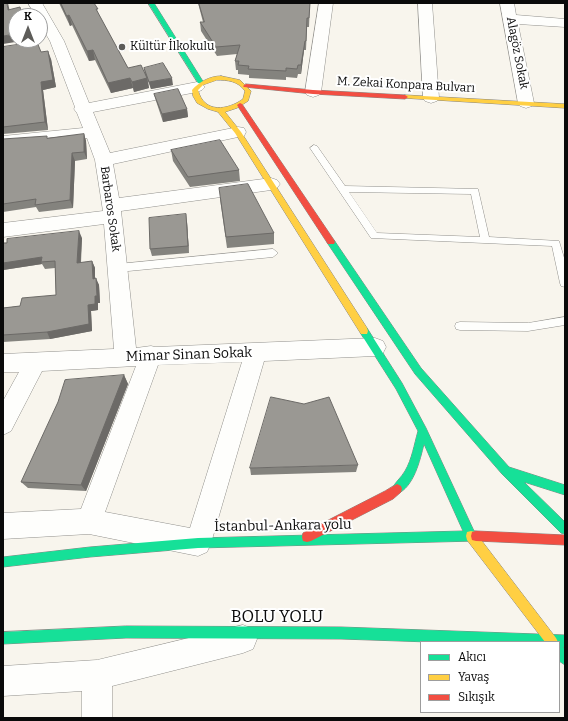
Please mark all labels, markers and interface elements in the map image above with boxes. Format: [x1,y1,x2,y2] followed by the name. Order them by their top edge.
[8,8,48,48] north arrow
[24,10,32,23] text: K
[503,16,531,90] street label: Alagöz Sokak
[130,40,214,54] place label: Kültür İlkokulu
[117,42,127,52] marker: Kültür İlkokulu
[337,74,475,96] street label: M. Zekai Konpara Bulvarı
[97,165,123,253] street label: Barbaros Sokak
[126,344,252,366] street label: Mimar Sinan Sokak
[214,516,352,536] street label: İstanbul-Ankara yolu
[231,607,323,627] street label: BOLU YOLU
[420,641,560,713] legend
[458,650,486,664] text: Akıcı
[458,670,489,684] text: Yavaş
[458,690,495,704] text: Sıkışık

